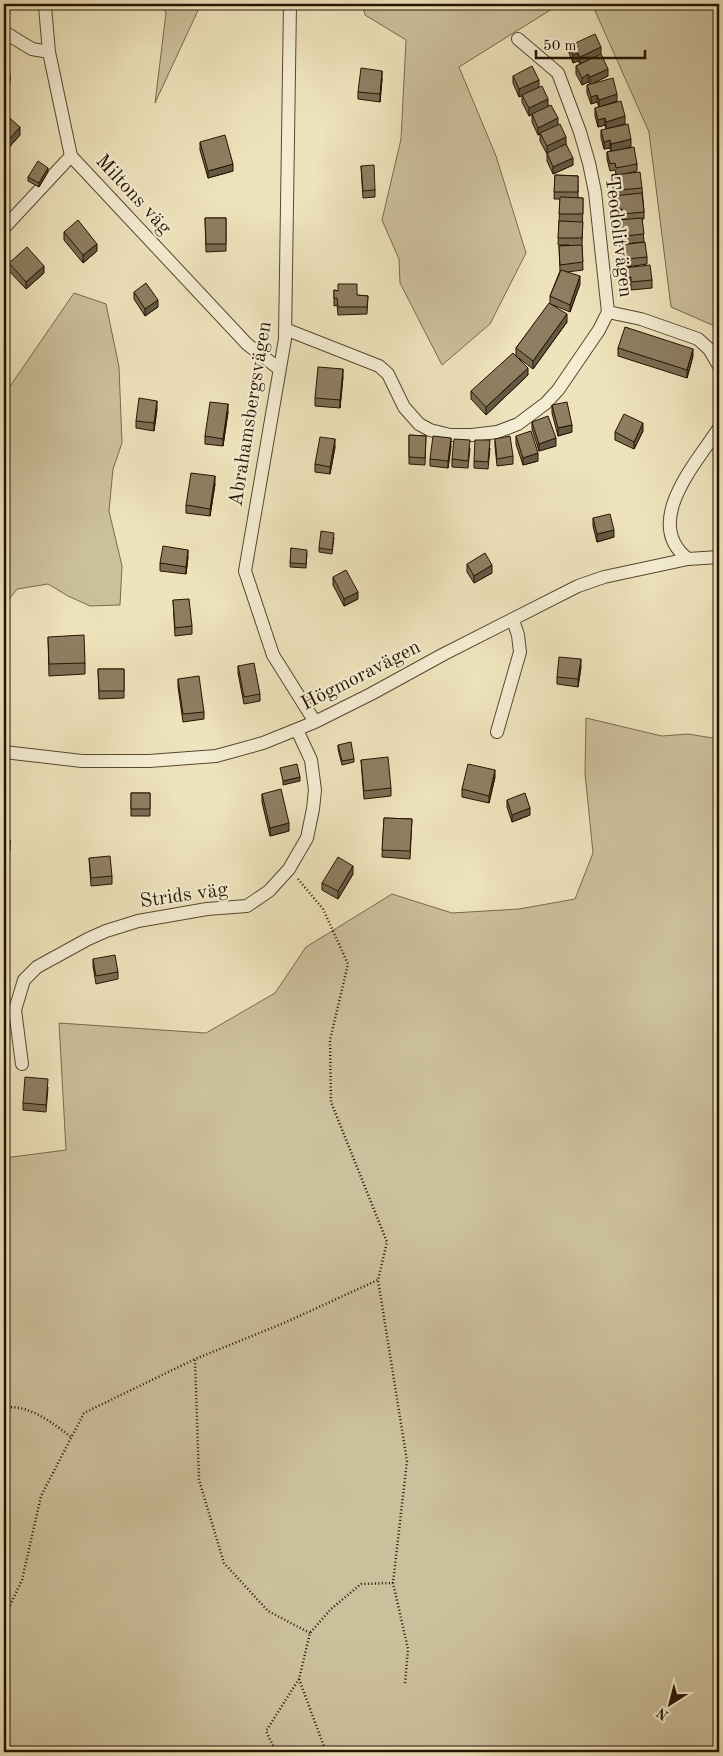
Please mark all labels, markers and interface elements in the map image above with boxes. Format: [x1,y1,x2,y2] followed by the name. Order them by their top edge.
[536,28,644,60] scale bar
[543,39,577,54] text: 50 m
[91,151,175,239] street label: Miltons väg
[601,175,635,299] street label: Teodolitvägen
[226,320,276,508] street label: Abrahamsbergsvägen
[298,637,424,715] street label: Högmoravägen
[139,880,230,912] street label: Strids väg
[646,1678,696,1728] north arrow
[654,1705,671,1723] text: N

